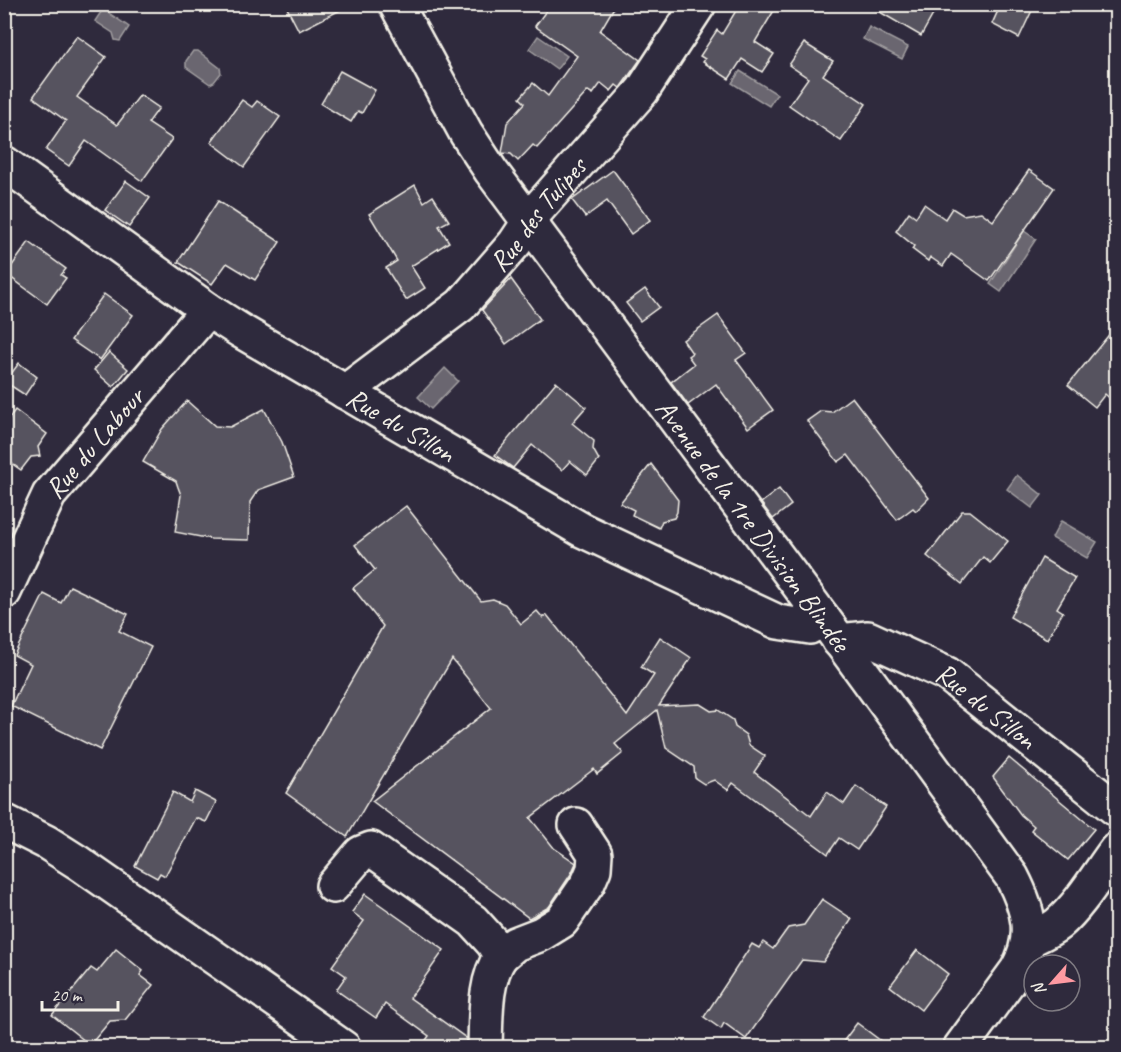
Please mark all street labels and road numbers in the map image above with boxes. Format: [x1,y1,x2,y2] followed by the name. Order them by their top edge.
[481,147,595,278] street label: Rue des Tulipes
[37,378,153,505] street label: Rue du Labour
[341,379,463,471] street label: Rue du Sillon
[649,392,860,660] street label: Avenue de la 1re Division Blindée
[931,654,1045,757] street label: Rue du Sillon

